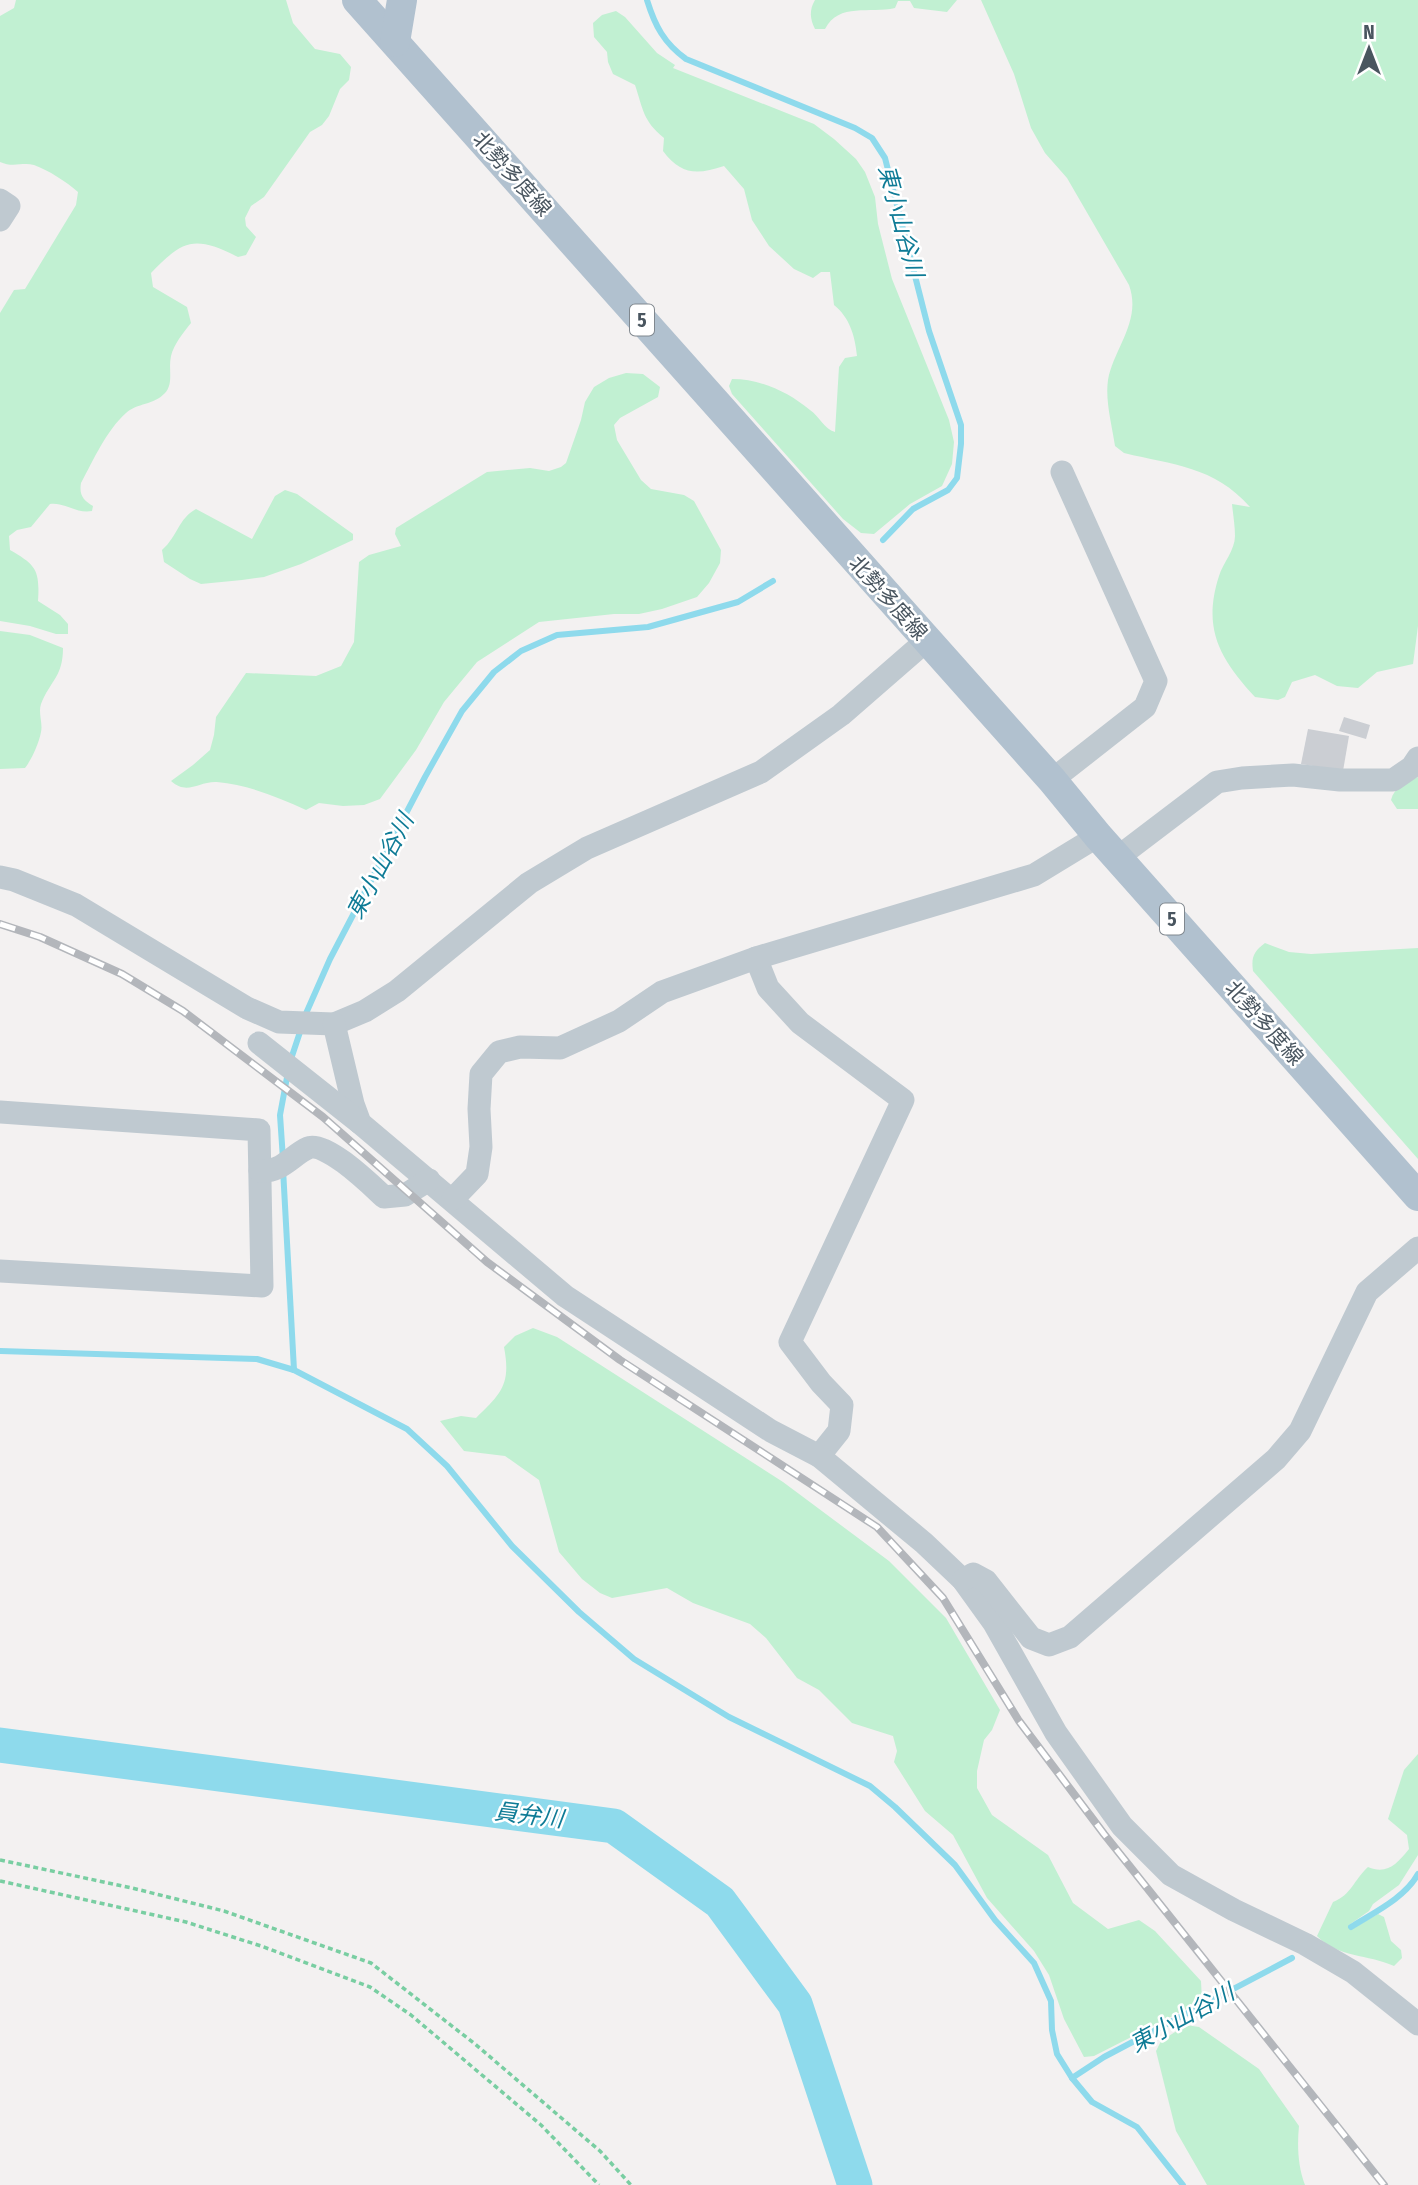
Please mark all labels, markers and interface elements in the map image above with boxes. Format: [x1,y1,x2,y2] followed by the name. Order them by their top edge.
[1334,14,1404,84] north arrow
[1363,21,1375,44] text: N
[467,126,557,222] street label: 北勢多度線
[873,162,930,283] water label: 東小山谷川
[630,304,654,336] road number: 5
[843,550,933,646] street label: 北勢多度線
[341,806,421,923] water label: 東小山谷川
[1160,903,1184,934] road number: 5
[1219,975,1309,1071] street label: 北勢多度線
[493,1797,568,1833] water label: 員弁川
[1125,1976,1242,2058] water label: 東小山谷川

